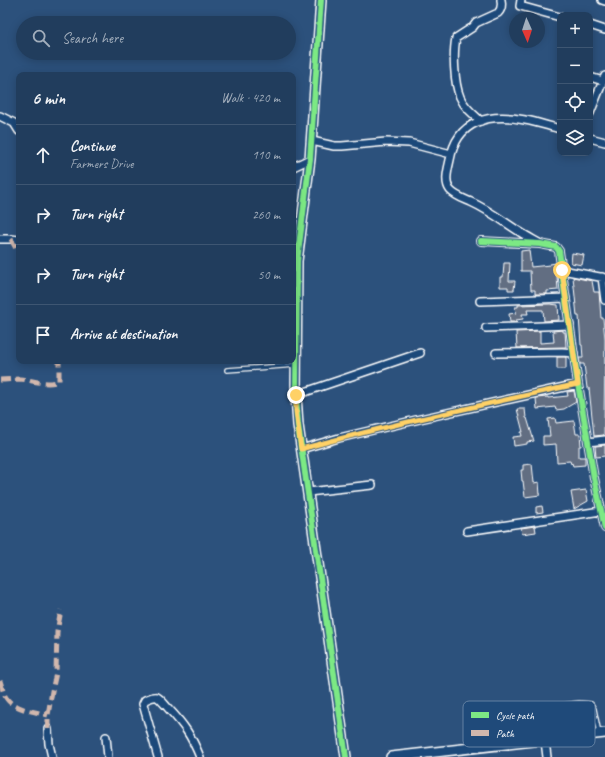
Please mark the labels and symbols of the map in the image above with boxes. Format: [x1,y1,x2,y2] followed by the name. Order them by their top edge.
[509,12,545,48] north arrow
[553,261,571,279] route start
[287,386,305,404] route end
[463,701,595,747] legend
[496,708,535,722] text: Cycle path
[496,726,515,740] text: Path

